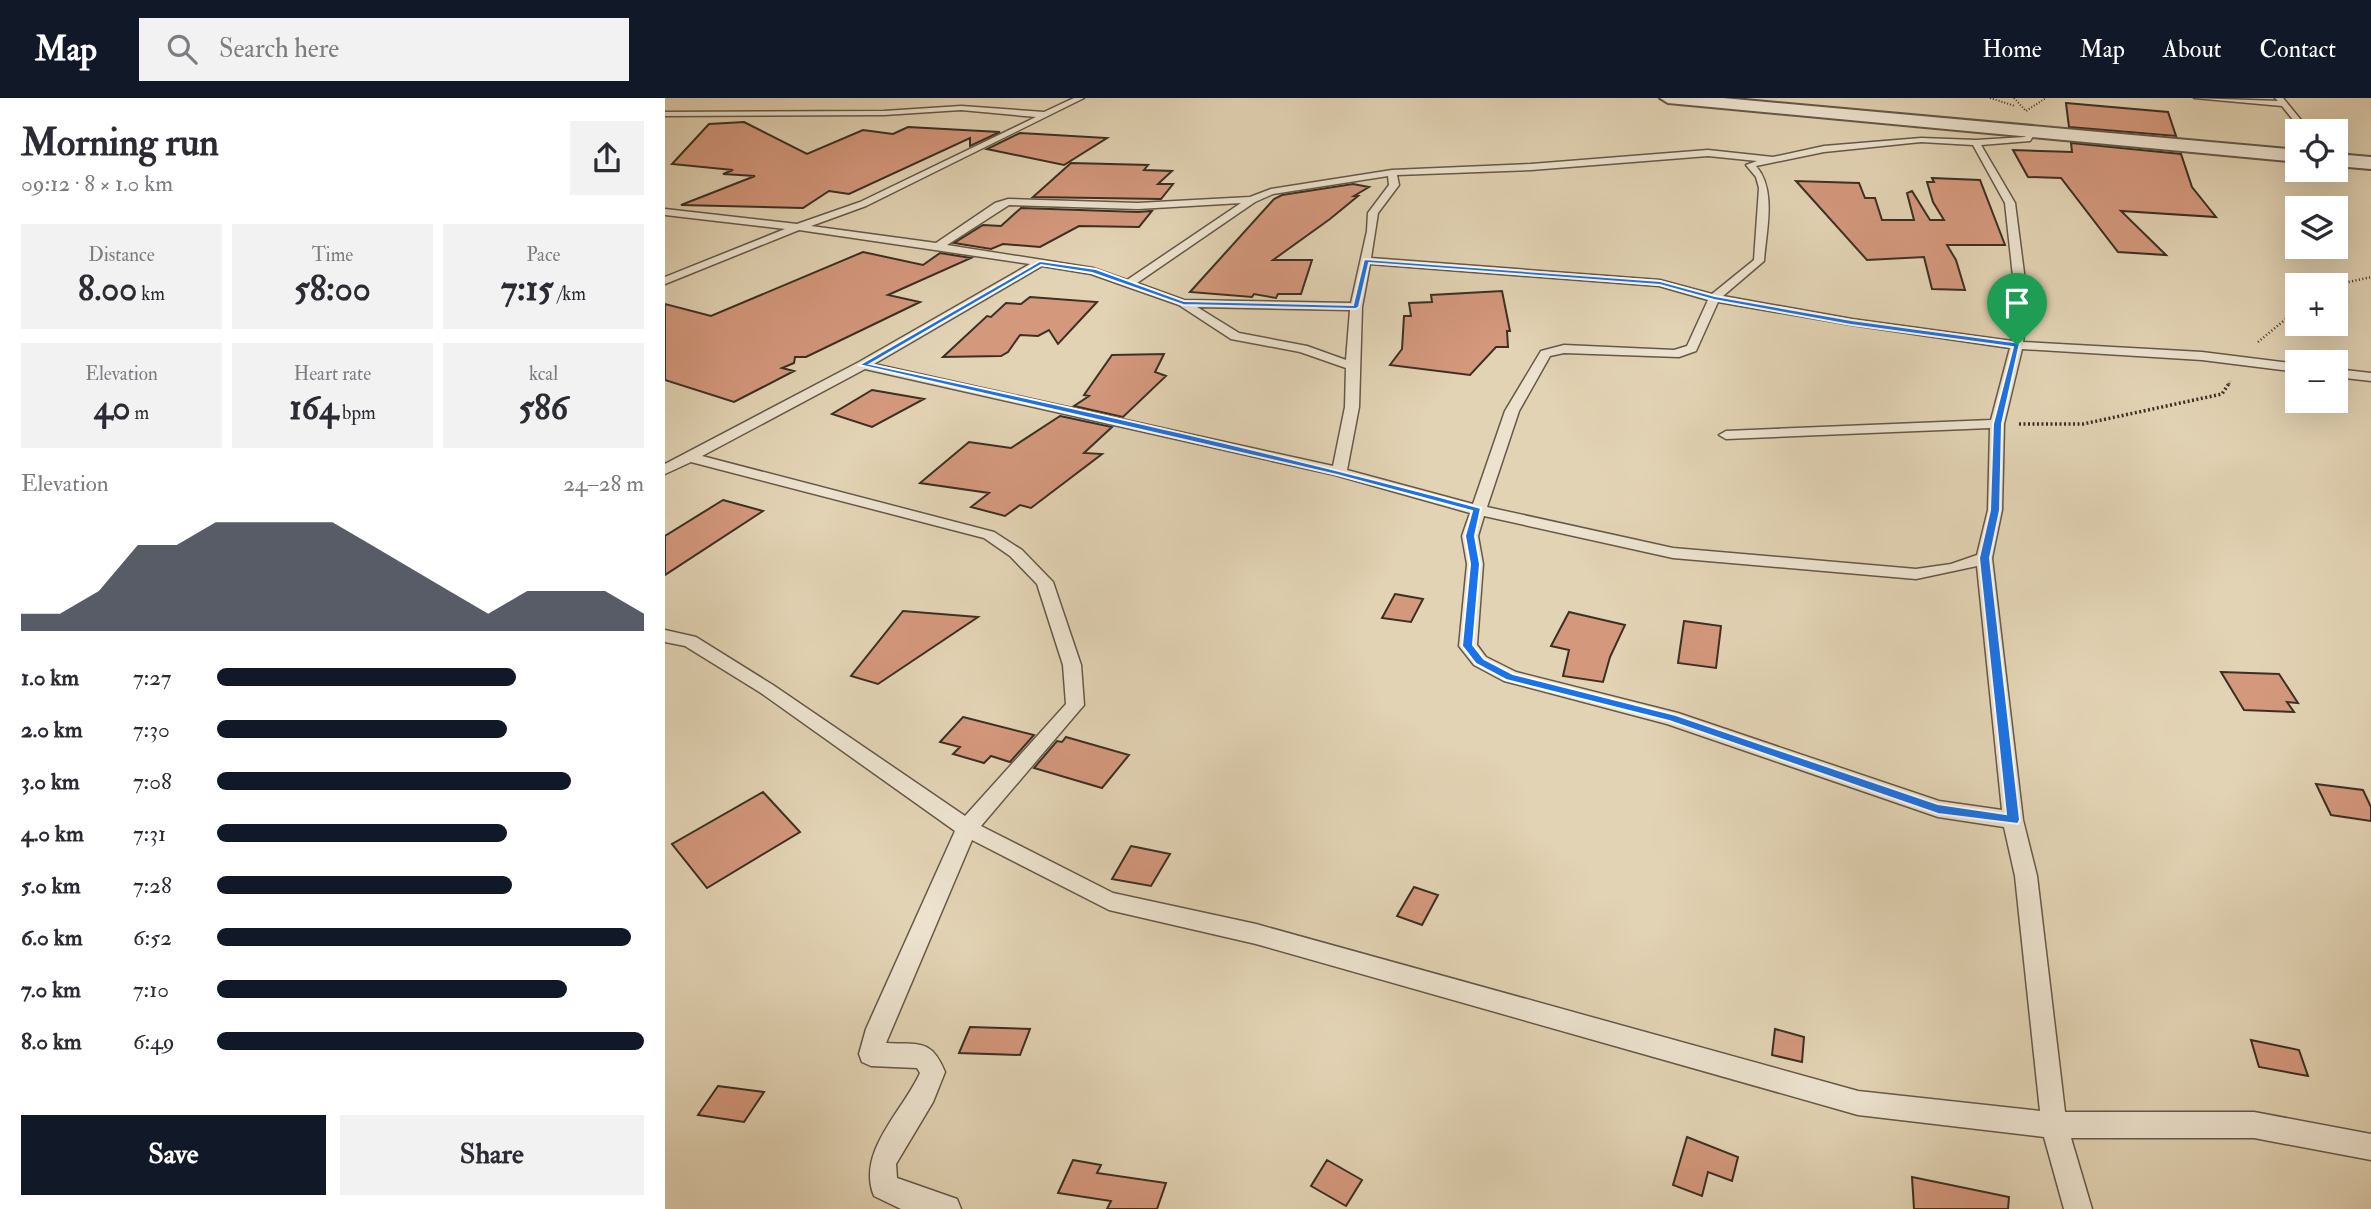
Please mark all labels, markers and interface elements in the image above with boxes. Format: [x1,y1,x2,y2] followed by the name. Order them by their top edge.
[139,18,629,81] search box
[35,29,97,70] text: Map
[163,30,201,68] icon: search
[219,33,339,65] text: Search here
[1982,34,2042,65] text: Home
[2080,34,2125,65] text: Map
[2163,34,2222,65] text: About
[2260,34,2336,65] text: Contact
[21,119,219,167] text: Morning run
[2285,119,2348,413] map controls
[2285,119,2348,182] button: locate
[570,121,644,195] button: share
[21,169,173,198] text: 09:12 · 8 × 1.0 km
[2285,196,2348,259] button: layers
[88,243,155,267] text: Distance
[312,243,353,267] text: Time
[526,243,561,267] text: Pace
[78,267,137,311] text: 8.00
[294,267,371,311] text: 58:00
[501,267,553,311] text: 7:15
[1987,273,2047,345] pin
[2285,273,2348,336] button: +
[137,282,165,306] text: km
[553,282,586,306] text: /km
[1998,284,2036,322] icon: arrive
[2285,350,2348,413] button: −
[85,362,158,386] text: Elevation
[294,362,371,386] text: Heart rate
[529,362,558,386] text: kcal
[94,386,131,430] text: 40
[289,386,338,430] text: 164
[519,386,568,430] text: 586
[131,401,149,425] text: m
[338,401,376,425] text: bpm
[21,469,109,498] text: Elevation
[563,469,644,498] text: 24–28 m
[21,663,79,692] text: 1.0 km
[133,663,171,692] text: 7:27
[21,715,83,744] text: 2.0 km
[133,715,170,744] text: 7:30
[21,767,80,796] text: 3.0 km
[133,767,172,796] text: 7:08
[21,819,84,848] text: 4.0 km
[133,819,166,848] text: 7:31
[21,871,81,900] text: 5.0 km
[133,871,172,900] text: 7:28
[21,923,82,952] text: 6.0 km
[133,923,172,952] text: 6:52
[21,975,81,1004] text: 7.0 km
[133,975,169,1004] text: 7:10
[21,1027,82,1056] text: 8.0 km
[133,1027,174,1056] text: 6:49
[21,1115,326,1195] button: Save
[340,1115,644,1195] button: Share

